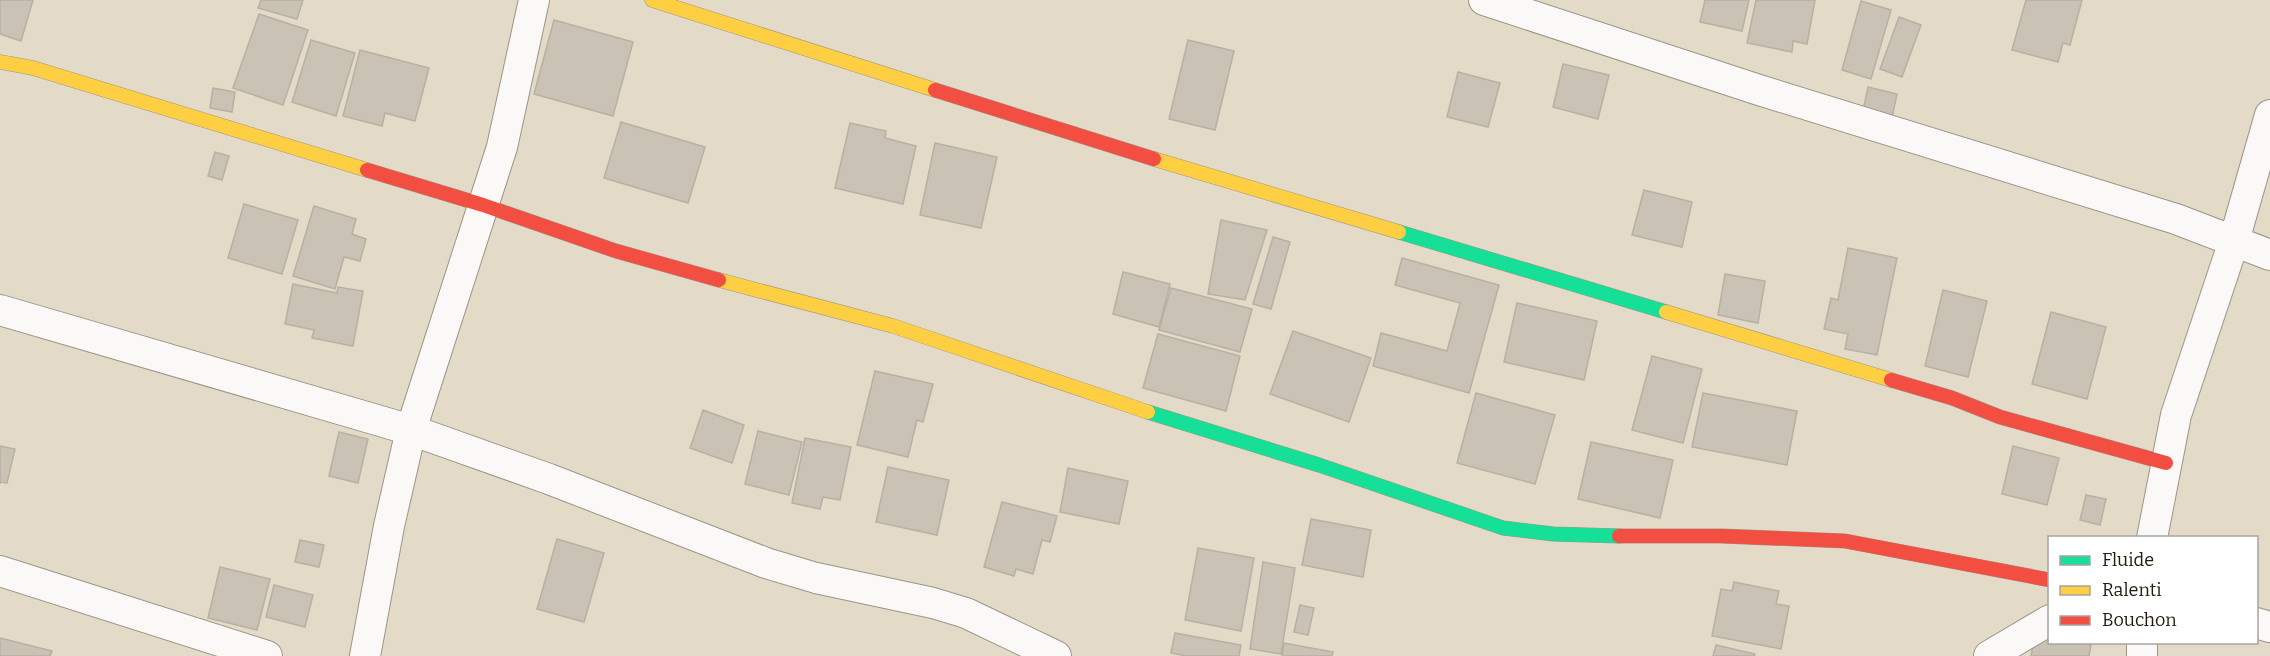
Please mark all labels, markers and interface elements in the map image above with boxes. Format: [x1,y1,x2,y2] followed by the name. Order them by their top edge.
[2048,536,2258,644] legend
[2102,549,2154,571] text: Fluide
[2102,579,2162,601] text: Ralenti
[2102,609,2177,631] text: Bouchon

